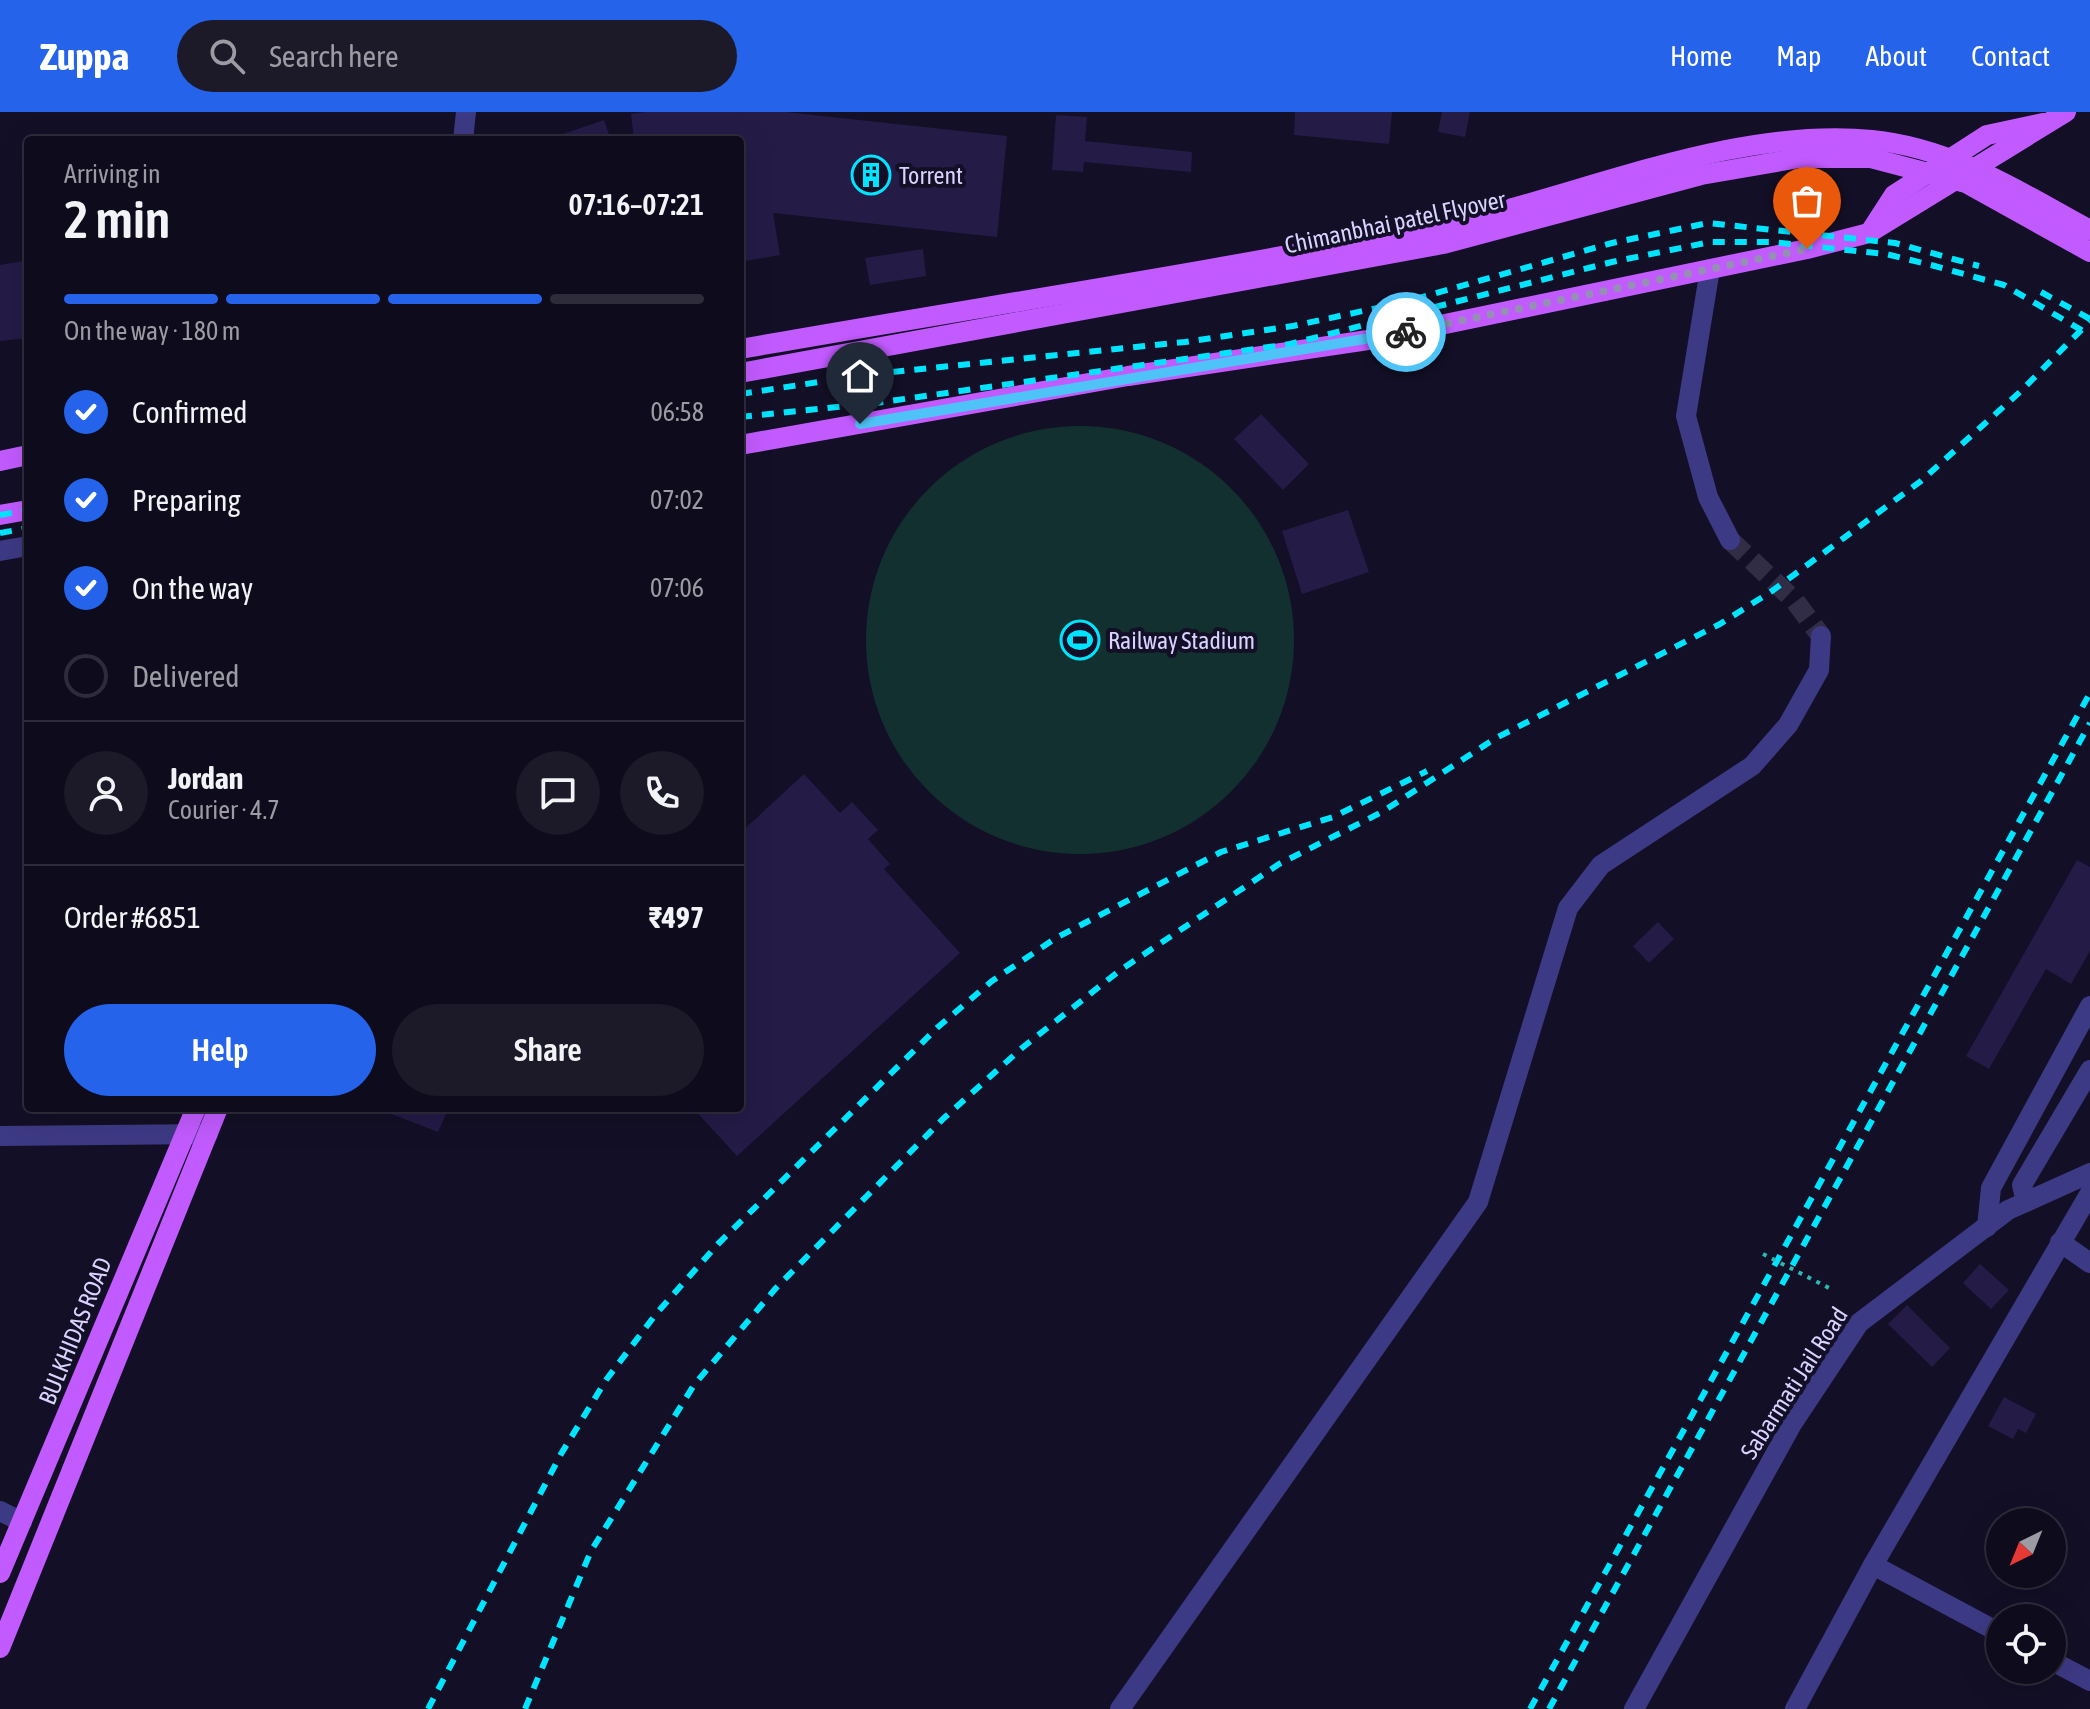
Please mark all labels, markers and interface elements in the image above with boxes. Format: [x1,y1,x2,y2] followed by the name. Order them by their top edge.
[177,20,737,92] search box
[205,34,249,78] icon: search
[40,35,129,78] text: Zuppa
[269,39,399,73] text: Search here
[1670,40,1732,72] text: Home
[1776,40,1821,72] text: Map
[1865,40,1927,72] text: About
[1971,40,2050,72] text: Contact
[850,154,892,196] building icon: Torrent
[64,159,161,189] text: Arriving in
[899,162,963,189] place label: Torrent
[1773,167,1841,249] pin
[1785,179,1829,223] icon: bag
[1282,185,1509,259] street label: Chimanbhai patel Flyover
[569,187,704,221] text: 07:16–07:21
[64,189,170,249] text: 2 min
[1366,292,1446,372] courier
[1384,310,1428,354] icon: bike
[64,316,241,346] text: On the way · 180 m
[826,342,894,424] pin
[838,354,882,398] icon: home
[64,390,108,434] icon: check
[132,395,247,429] text: Confirmed
[650,397,704,427] text: 06:58
[64,478,108,522] icon: check
[132,483,241,517] text: Preparing
[650,485,704,515] text: 07:02
[64,566,108,610] icon: check
[132,571,253,605] text: On the way
[650,573,704,603] text: 07:06
[1059,619,1101,661] sports icon: Railway Stadium
[1108,627,1255,654] place label: Railway Stadium
[132,659,240,693] text: Delivered
[64,751,148,835] button: person
[516,751,600,835] button: chat
[620,751,704,835] button: phone
[168,761,243,795] text: Jordan
[168,795,279,825] text: Courier · 4.7
[64,900,201,934] text: Order #6851
[649,900,704,934] text: ₹497
[64,1004,376,1096] button: Help
[392,1004,704,1096] button: Share
[33,1254,117,1408] street label: BULKHIDAS ROAD
[1735,1302,1853,1464] street label: Sabarmati Jail Road
[1986,1508,2066,1588] north arrow
[1986,1508,2066,1684] map controls
[1986,1604,2066,1684] button: locate

